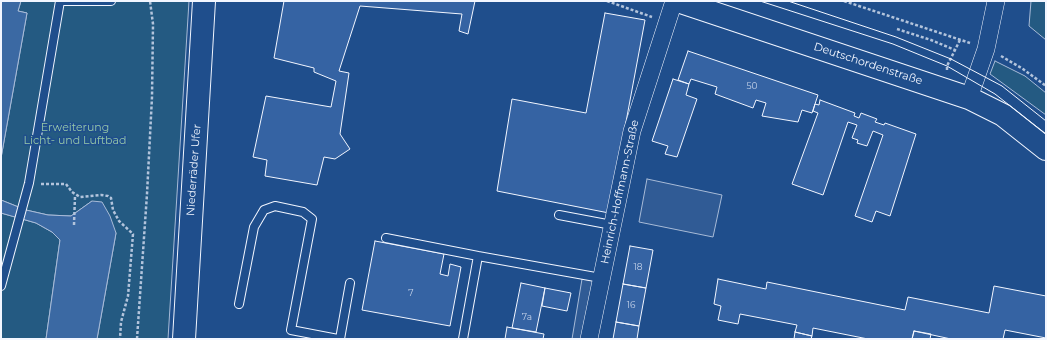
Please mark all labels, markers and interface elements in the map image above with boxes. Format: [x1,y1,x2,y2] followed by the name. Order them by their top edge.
[812,40,924,88] street label: Deutschordenstraße
[746,81,758,91] house number: 50
[598,119,642,265] street label: Heinrich-Hoffmann-Straße
[24,121,126,147] park label: Erweiterung Licht- und Luftbad
[184,124,204,216] street label: Niederräder Ufer
[634,262,642,272] house number: 18
[408,288,414,298] house number: 7
[627,300,635,310] house number: 16
[522,312,532,322] house number: 7a

